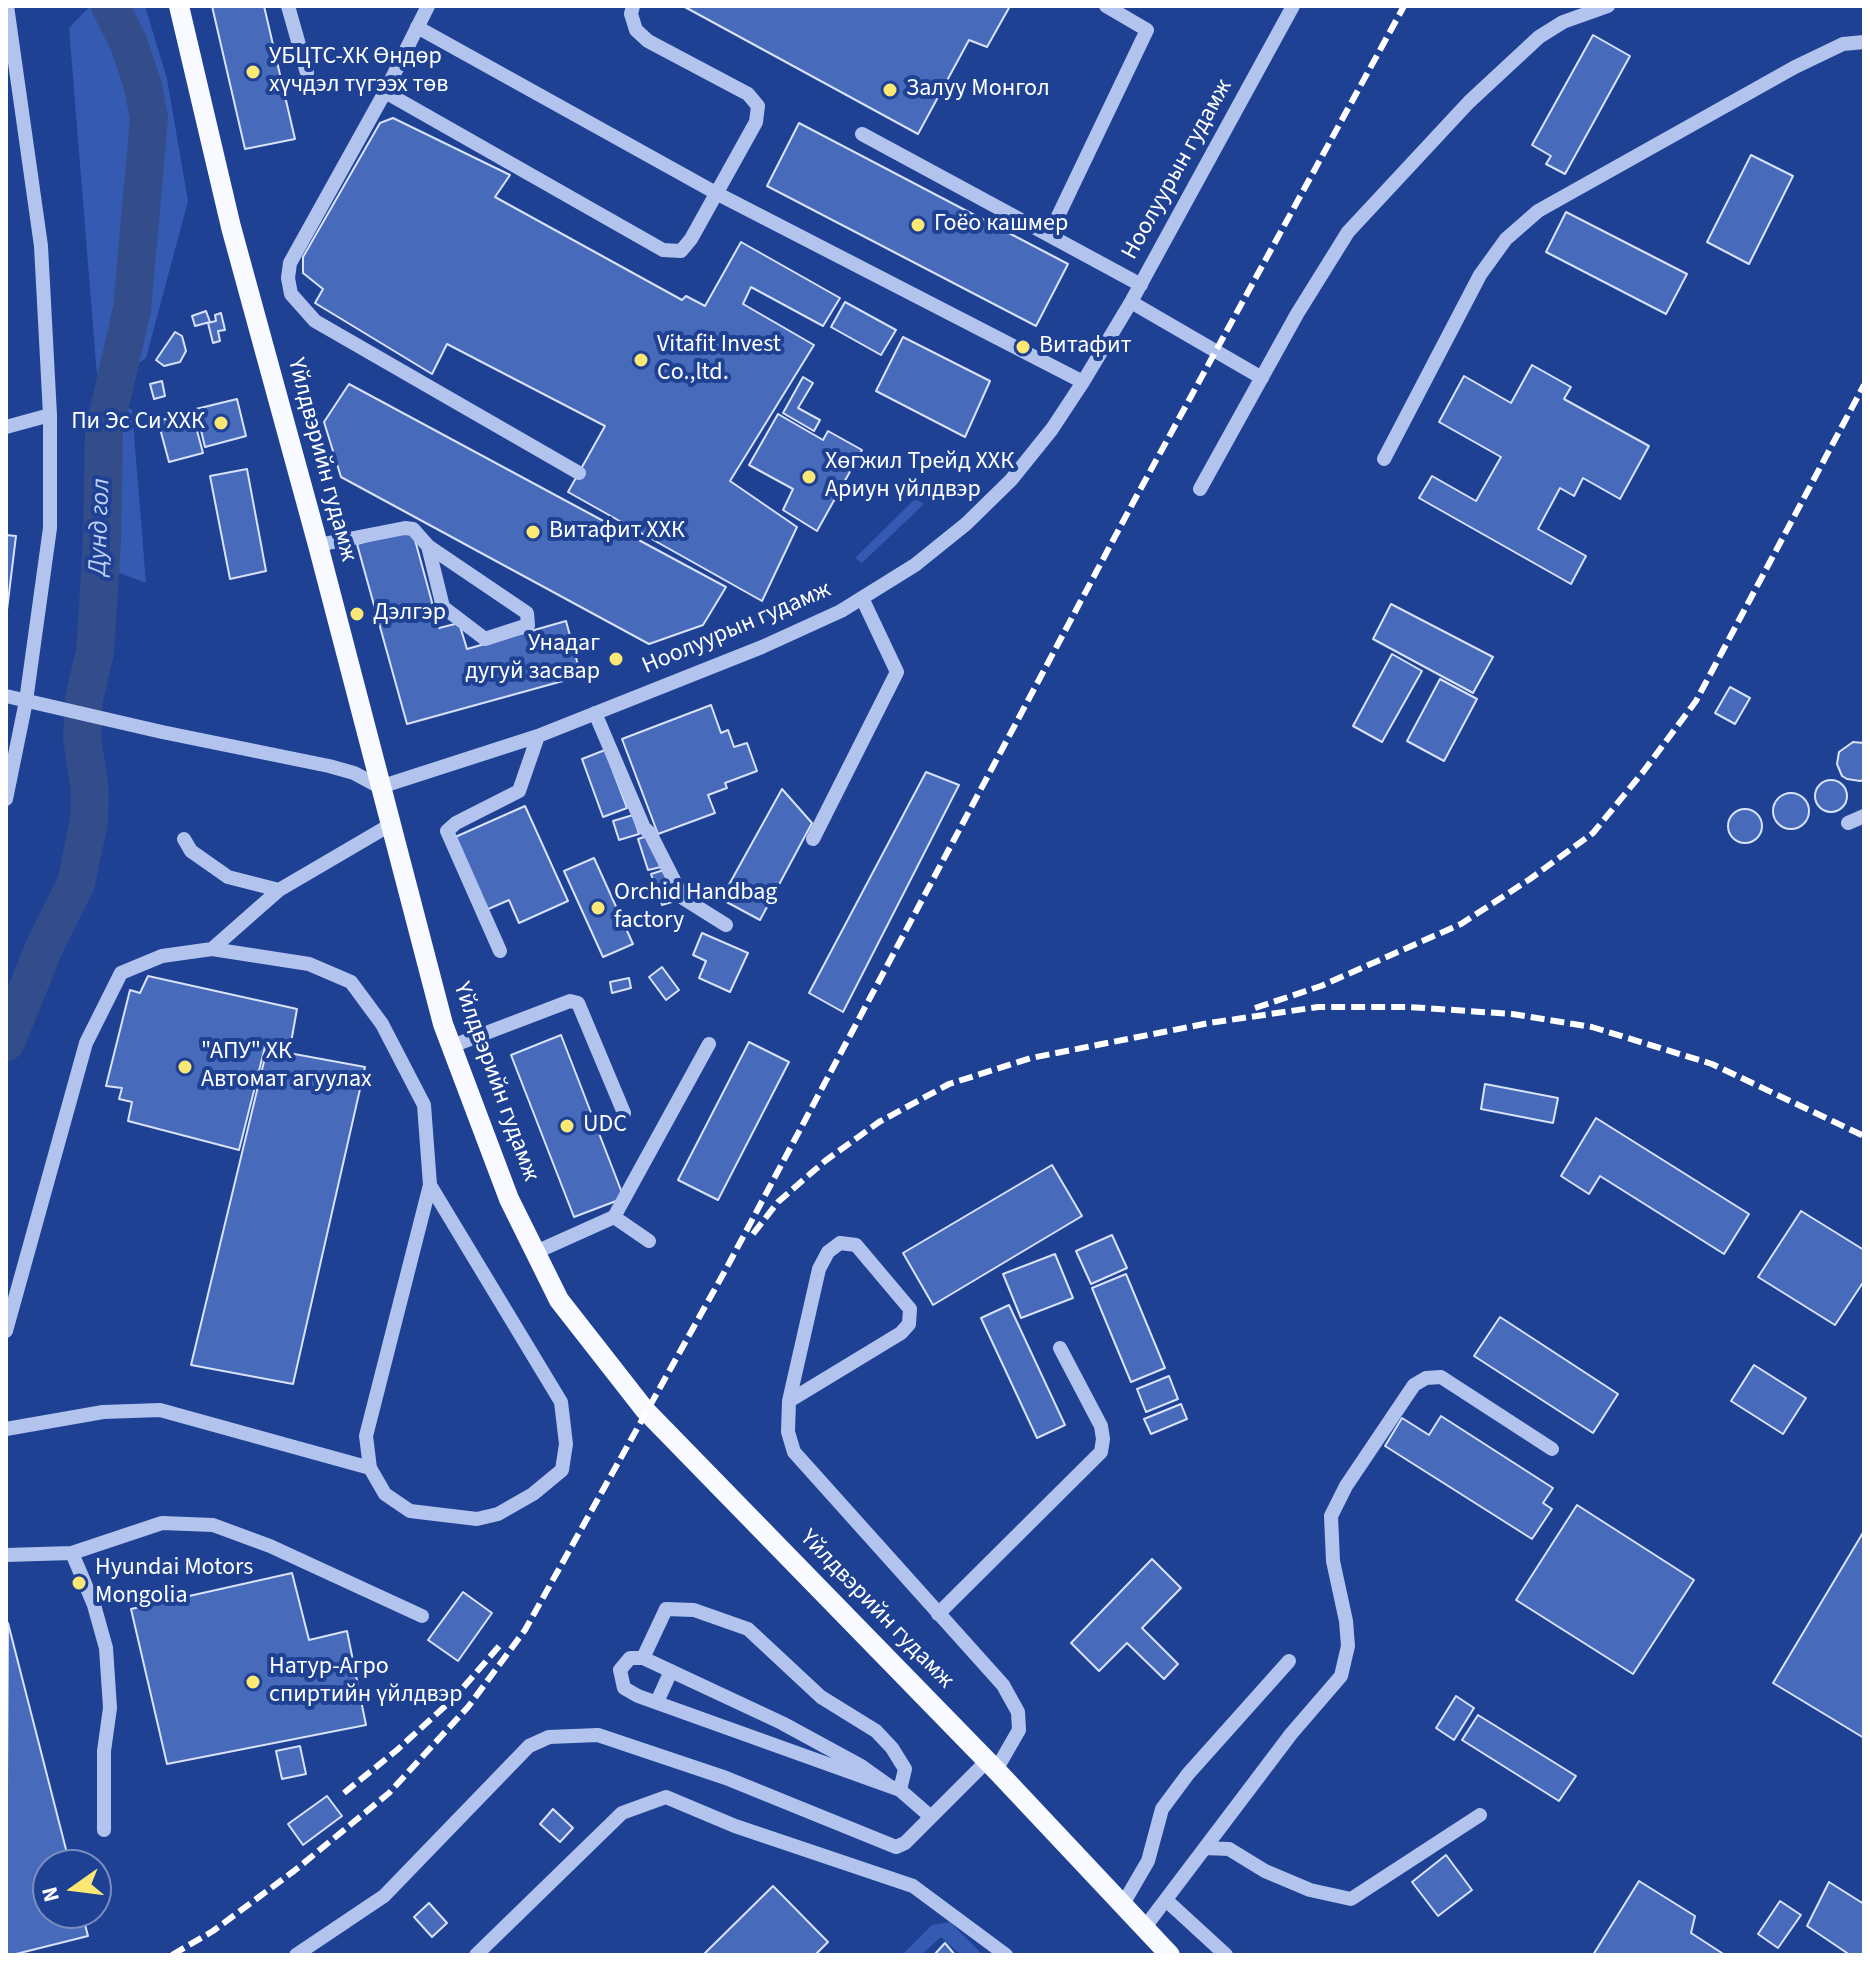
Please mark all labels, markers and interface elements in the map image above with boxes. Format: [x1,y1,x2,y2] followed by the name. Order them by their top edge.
[269,44,448,100] place label: УБЦТС-ХК Өндөр хүчдэл түгээх төв
[244,63,262,81] marker: УБЦТС-ХК Өндөр хүчдэл түгээх төв
[1116,75,1240,265] street label: Ноолуурын гудамж
[906,76,1050,104] place label: Залуу Монгол
[881,81,899,99] marker: Залуу Монгол
[934,211,1068,239] place label: Гоёо кашмер
[909,216,927,234] marker: Гоёо кашмер
[657,332,781,388] place label: Vitafit Invest Co.,ltd.
[1039,333,1132,361] place label: Витафит
[1014,338,1032,356] marker: Витафит
[632,351,650,369] marker: Vitafit Invest Co.,ltd.
[280,355,362,565] street label: Yйлдвэрийн гудамж
[71,409,205,437] place label: Пи Эс Си ХХК
[212,414,230,432] marker: Пи Эс Си ХХК
[825,449,1014,505] place label: Хөгжил Трейд ХХК Ариун үйлдвэр
[800,468,818,486] marker: Хөгжил Трейд ХХК Ариун үйлдвэр
[84,478,118,576] water label: Дунд гол
[549,518,685,546] place label: Витафит ХХК
[524,523,542,541] marker: Витафит ХХК
[638,576,836,682] street label: Ноолуурын гудамж
[373,600,446,628] place label: Дэлгэр
[348,605,366,623] marker: Дэлгэр
[465,631,600,687] place label: Унадаг дугуй засвар
[607,650,625,668] marker: Унадаг дугуй засвар
[614,880,777,936] place label: Orchid Handbag factory
[589,899,607,917] marker: Orchid Handbag factory
[446,979,544,1185] street label: Yйлдвэрийн гудамж
[201,1039,372,1095] place label: "АПУ" ХК Автомат агуулах
[176,1058,194,1076] marker: "АПУ" ХК Автомат агуулах
[583,1112,627,1140] place label: UDC
[558,1117,576,1135] marker: UDC
[793,1525,959,1695] street label: Yйлдвэрийн гудамж
[95,1555,253,1611] place label: Hyundai Motors Mongolia
[70,1574,88,1592] marker: Hyundai Motors Mongolia
[269,1654,463,1710] place label: Натур-Агро спиртийн үйлдвэр
[244,1673,262,1691] marker: Натур-Агро спиртийн үйлдвэр
[32,1849,112,1929] north arrow
[33,1883,68,1905] text: N

